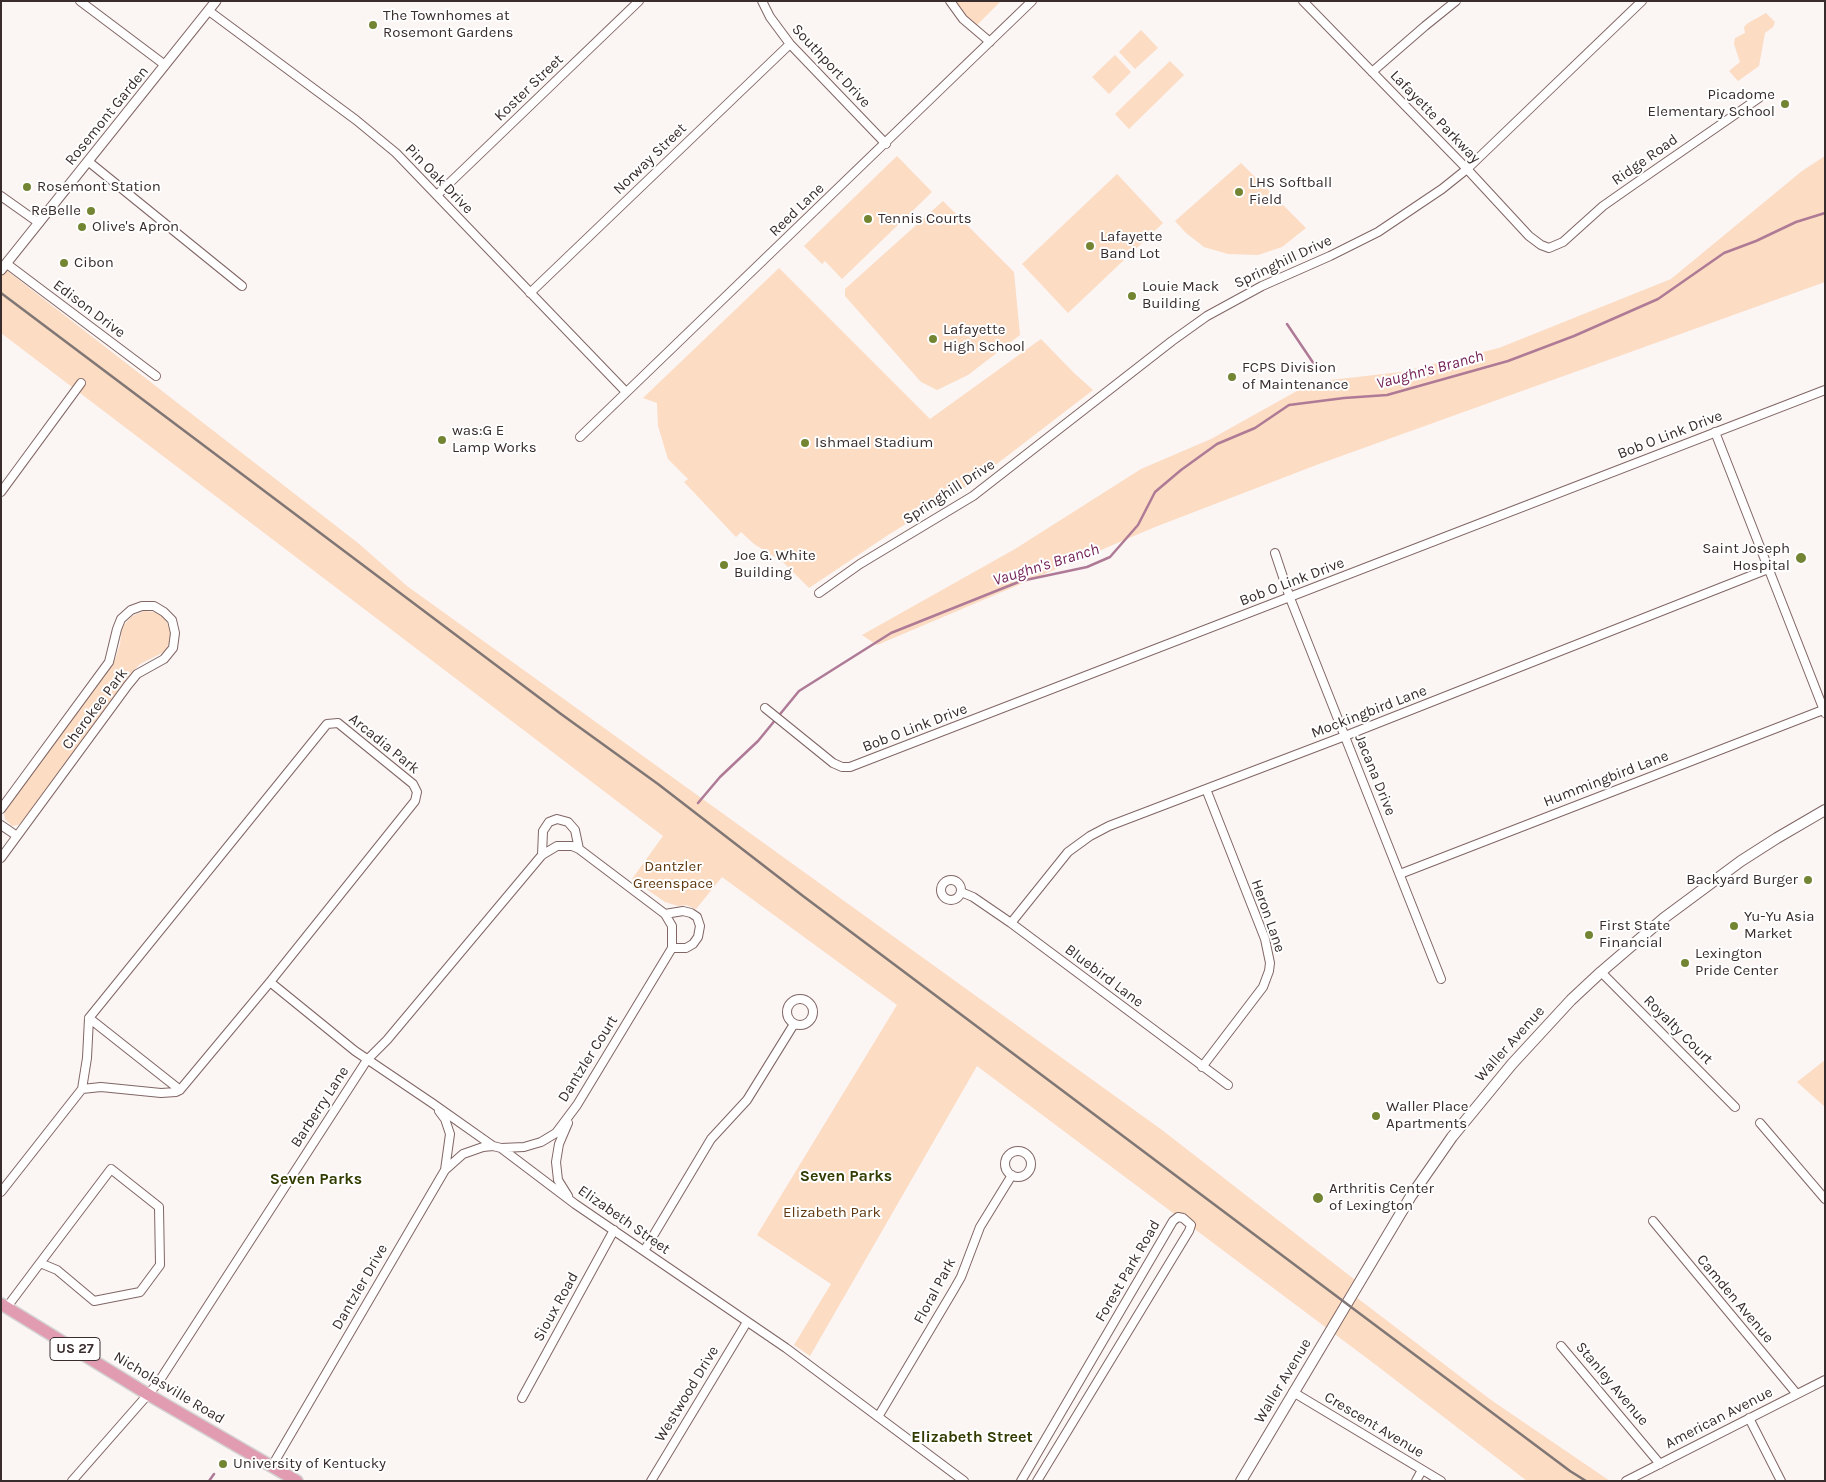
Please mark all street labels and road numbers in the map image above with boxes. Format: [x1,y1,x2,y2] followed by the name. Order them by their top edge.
[788,20,874,112] street label: Southport Drive
[491,51,567,125] street label: Koster Street
[61,63,153,169] street label: Rosemont Garden
[1386,67,1484,167] street label: Lafayette Parkway
[610,120,690,198] street label: Norway Street
[1608,131,1682,189] street label: Ridge Road
[401,140,477,218] street label: Pin Oak Drive
[766,180,828,240] street label: Reed Lane
[1231,231,1335,293] street label: Springhill Drive
[49,276,129,342] street label: Edison Drive
[1615,407,1725,463] street label: Bob O Link Drive
[900,456,998,528] street label: Springhill Drive
[1237,554,1347,610] street label: Bob O Link Drive
[58,665,132,753] street label: Cherokee Park
[1309,682,1429,742] street label: Mockingbird Lane
[860,700,970,756] street label: Bob O Link Drive
[345,710,423,778] street label: Arcadia Park
[1351,732,1399,818] street label: Jacana Drive
[1541,747,1671,811] street label: Hummingbird Lane
[1247,877,1289,955] street label: Heron Lane
[1061,941,1147,1011] street label: Bluebird Lane
[1640,992,1716,1068] street label: Royalty Court
[1471,1002,1549,1086] street label: Waller Avenue
[554,1013,622,1105] street label: Dantzler Court
[287,1063,353,1151] street label: Barberry Lane
[574,1182,674,1258] street label: Elizabeth Street
[1092,1217,1164,1325] street label: Forest Park Road
[328,1241,392,1333] street label: Dantzler Drive
[1693,1251,1777,1347] street label: Camden Avenue
[910,1255,960,1327] street label: Floral Park
[530,1269,582,1345] street label: Sioux Road
[1251,1335,1315,1427] street label: Waller Avenue
[50,1338,100,1360] road number: US 27
[1572,1338,1652,1430] street label: Stanley Avenue
[651,1343,723,1445] street label: Westwood Drive
[110,1348,228,1428] street label: Nicholasville Road
[1662,1383,1776,1453] street label: American Avenue
[1321,1388,1427,1462] street label: Crescent Avenue

